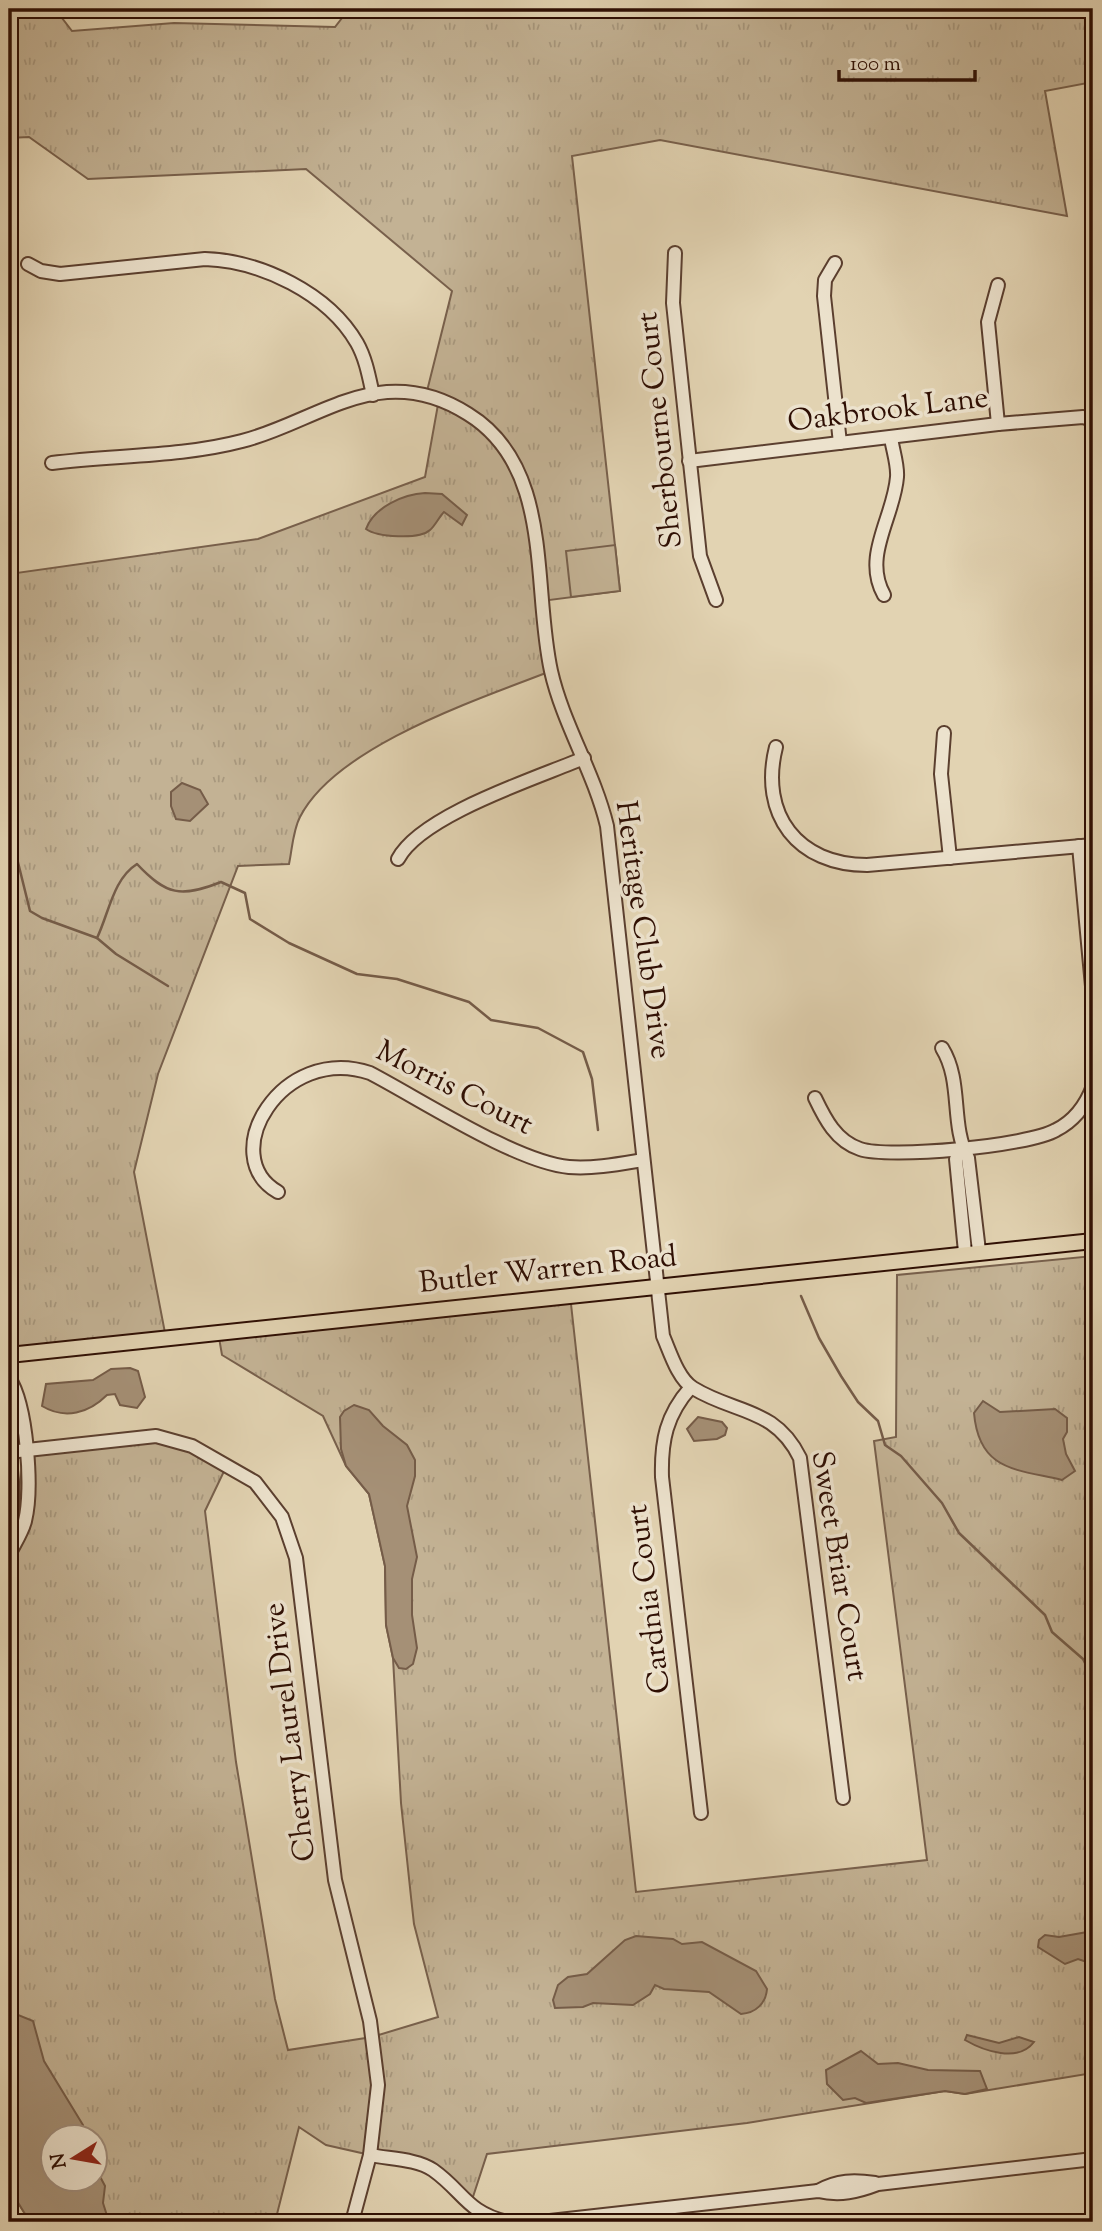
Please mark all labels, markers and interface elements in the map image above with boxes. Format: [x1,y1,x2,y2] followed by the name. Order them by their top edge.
[839,38,976,82] scale bar
[850,50,901,80] text: 100 m
[627,309,695,551] street label: Sherbourne Court
[785,377,991,445] street label: Oakbrook Lane
[603,798,681,1062] street label: Heritage Club Drive
[368,1031,540,1147] street label: Morris Court
[417,1236,679,1306] street label: Butler Warren Road
[799,1448,877,1684] street label: Sweet Briar Court
[617,1502,683,1696] street label: Cardnia Court
[254,1600,328,1864] street label: Cherry Laurel Drive
[38,2122,108,2192] north arrow
[45,2151,74,2171] text: N

